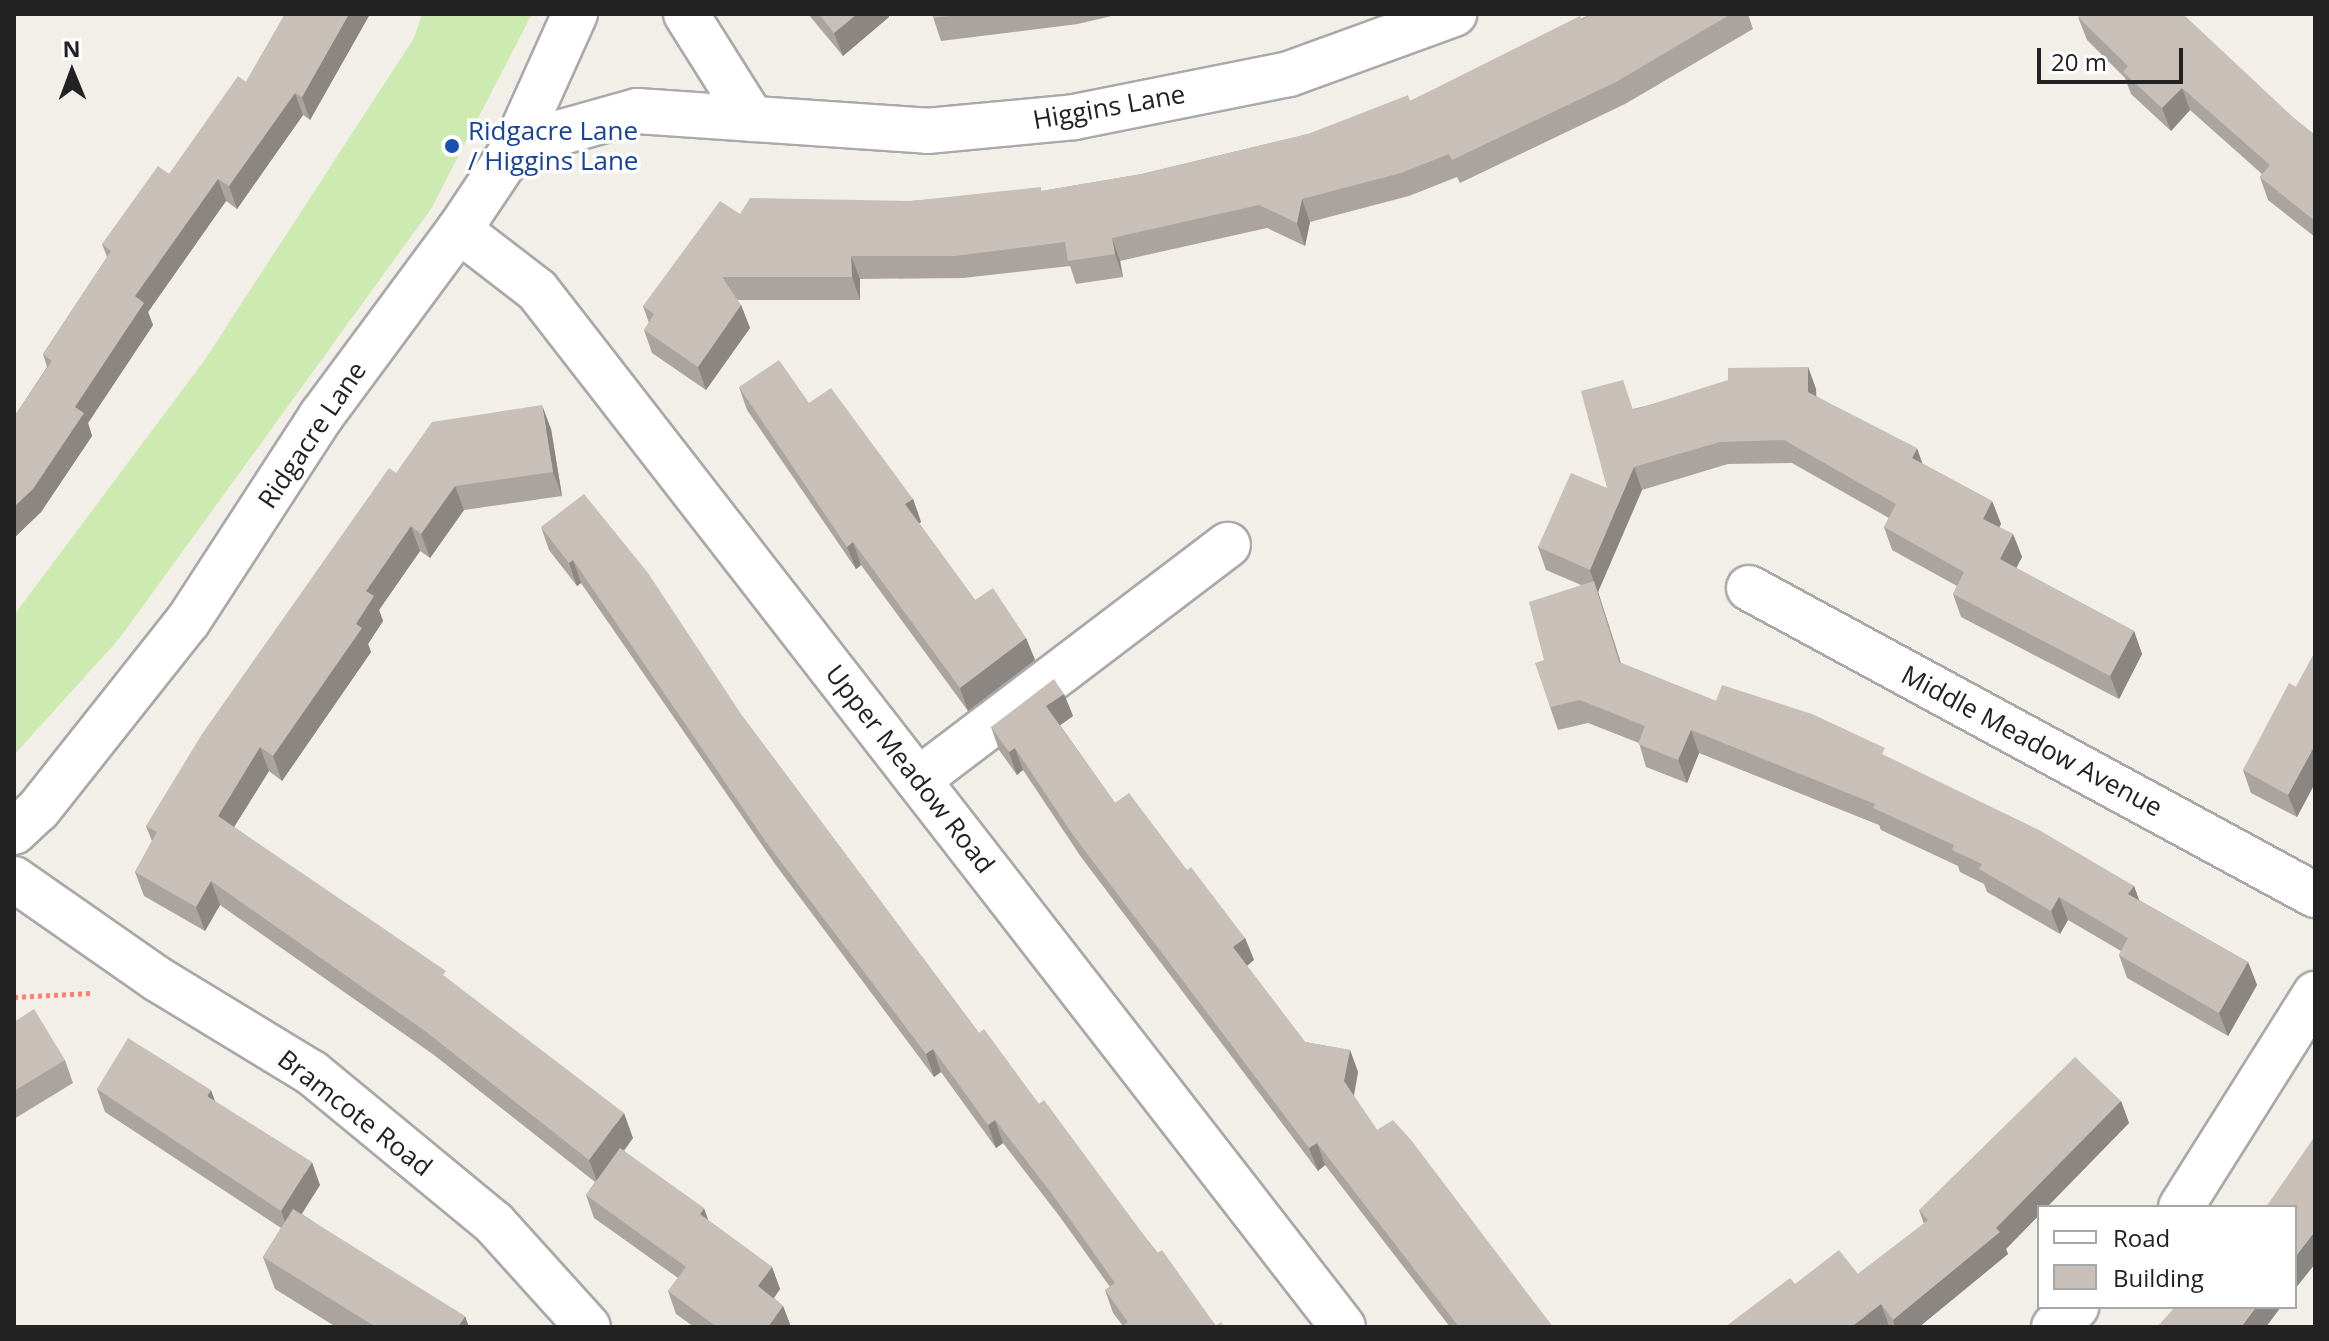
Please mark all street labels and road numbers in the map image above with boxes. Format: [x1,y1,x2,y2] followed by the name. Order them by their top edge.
[1030,78,1188,136] street label: Higgins Lane
[252,356,372,514] street label: Ridgacre Lane
[819,659,1001,879] street label: Upper Meadow Road
[1896,659,2168,823] street label: Middle Meadow Avenue
[272,1043,438,1183] street label: Bramcote Road

